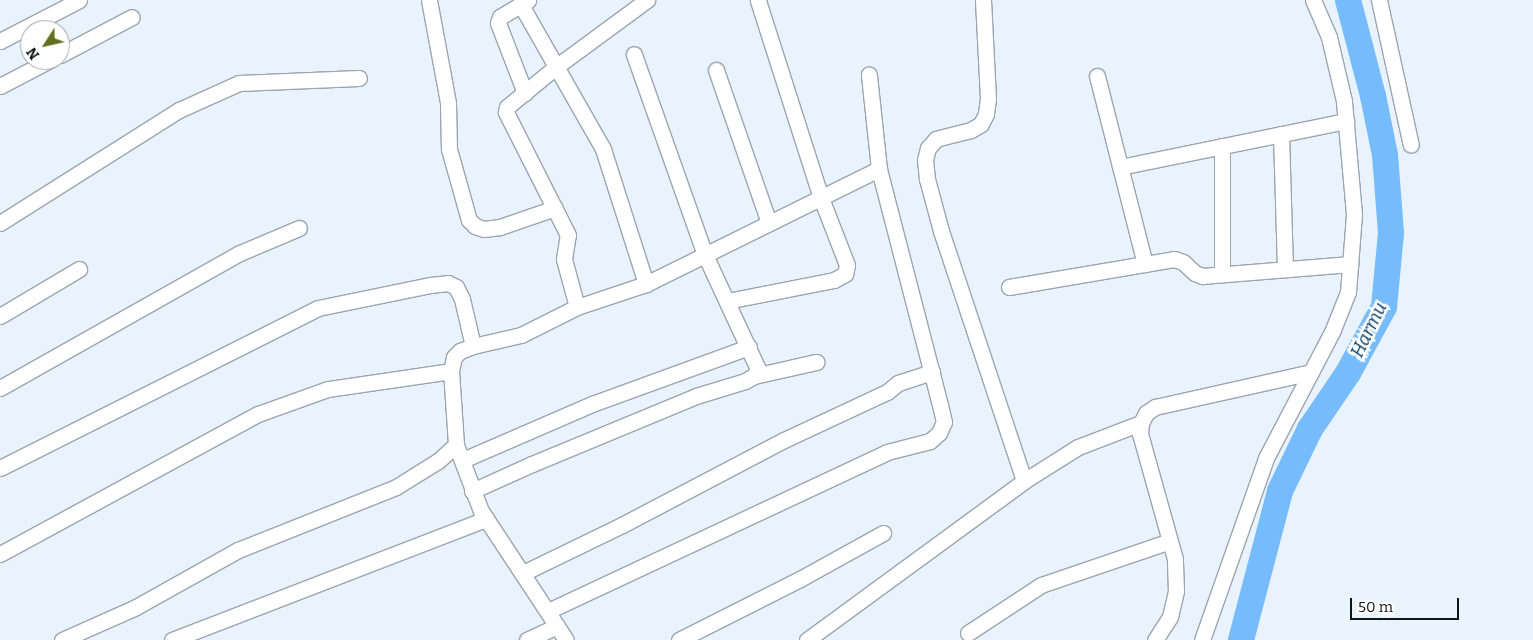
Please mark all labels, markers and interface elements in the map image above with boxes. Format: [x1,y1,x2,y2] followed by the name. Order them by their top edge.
[20,20,70,70] north arrow
[23,44,43,63] text: N
[1346,299,1392,361] water label: Harmu
[1353,588,1462,620] scale bar
[1358,598,1393,616] text: 50 m

